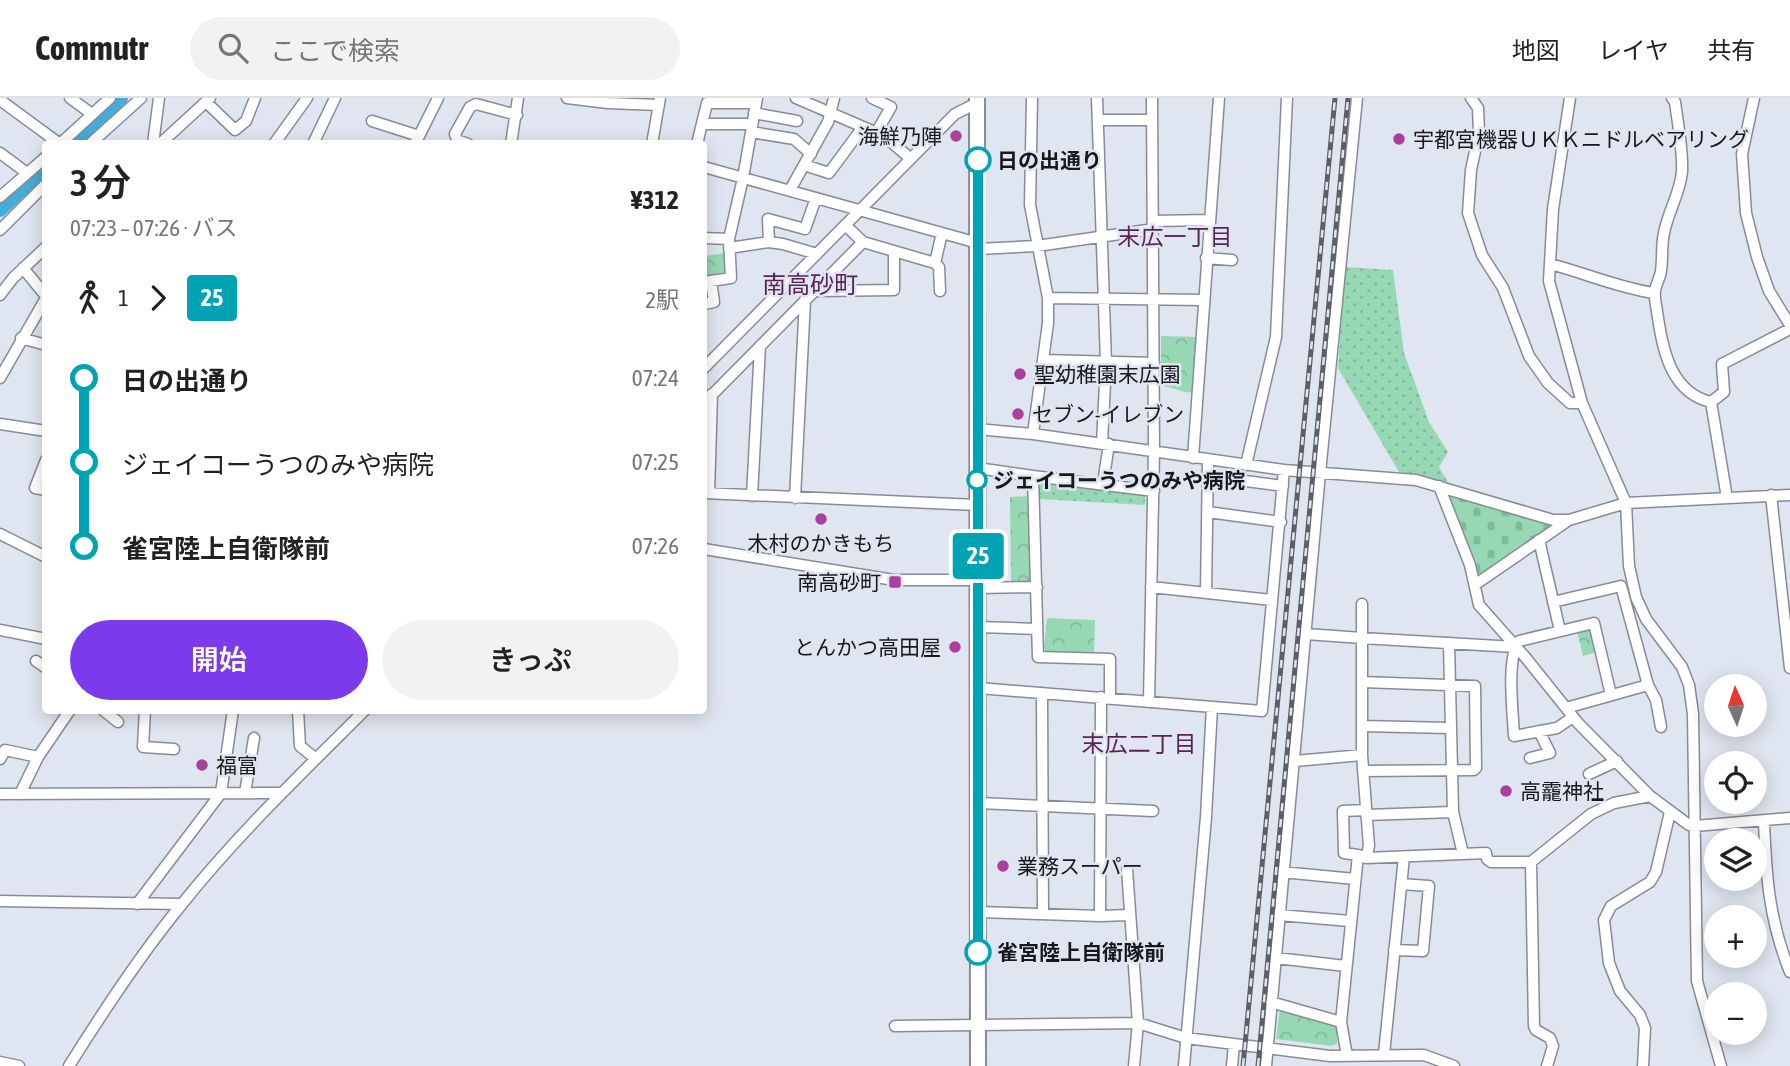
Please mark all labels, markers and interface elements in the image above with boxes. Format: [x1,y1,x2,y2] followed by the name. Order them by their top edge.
[190,17,680,80] search box
[35,29,148,67] text: Commutr
[214,29,252,67] icon: search
[270,36,400,66] text: ここで検索
[1512,37,1560,64] text: 地図
[1598,37,1669,64] text: レイヤ
[1707,37,1755,64] text: 共有
[858,124,942,148] place label: 海鮮乃陣
[1413,127,1749,151] place label: 宇都宮機器ＵＫＫニドルベアリング
[948,128,964,144] marker: 海鮮乃陣
[1391,131,1407,147] marker: 宇都宮機器ＵＫＫニドルベアリング
[965,147,991,173] marker: 日の出通り
[997,148,1102,172] place label: 日の出通り
[70,161,131,204] text: 3 分
[631,185,679,215] text: ¥312
[70,215,237,241] text: 07:23 – 07:26 · バス
[1118,224,1233,250] district label: 末広一丁目
[762,271,858,298] district label: 南高砂町
[70,279,108,317] icon: walk
[139,279,177,317] icon: forward
[201,284,223,311] text: 25
[118,285,129,311] text: 1
[645,287,679,313] text: 2駅
[1034,362,1181,386] place label: 聖幼稚園末広園
[632,365,679,391] text: 07:24
[122,366,252,396] text: 日の出通り
[1012,366,1028,382] marker: 聖幼稚園末広園
[1032,402,1184,426] place label: セブン-イレブン
[1010,406,1026,422] marker: セブン-イレブン
[632,449,679,475] text: 07:25
[122,450,434,480] text: ジェイコーうつのみや病院
[993,468,1245,492] place label: ジェイコーうつのみや病院
[967,470,987,490] marker: ジェイコーうつのみや病院
[813,511,829,527] marker: 木村のかきもち
[748,531,895,555] place label: 木村のかきもち
[632,533,679,559] text: 07:26
[946,533,1010,579] line badge: 25
[122,534,330,564] text: 雀宮陸上自衛隊前
[967,542,989,569] text: 25
[797,570,881,594] place label: 南高砂町
[887,574,903,590] marker: 南高砂町
[70,620,368,700] button: 開始
[382,620,679,700] button: きっぷ
[794,635,941,659] place label: とんかつ高田屋
[947,639,963,655] marker: とんかつ高田屋
[1704,674,1768,737] north arrow
[1704,674,1767,1045] map controls
[1082,731,1197,757] district label: 末広二丁目
[1704,751,1767,814] button: locate
[216,753,258,777] place label: 福富
[194,757,210,773] marker: 福富
[1520,779,1604,803] place label: 高靇神社
[1498,783,1514,799] marker: 高靇神社
[1704,828,1767,891] button: layers
[1017,854,1143,878] place label: 業務スーパー
[995,858,1011,874] marker: 業務スーパー
[1704,905,1767,968] button: +
[965,939,991,965] marker: 雀宮陸上自衛隊前
[997,940,1165,964] place label: 雀宮陸上自衛隊前
[1704,982,1767,1045] button: −

